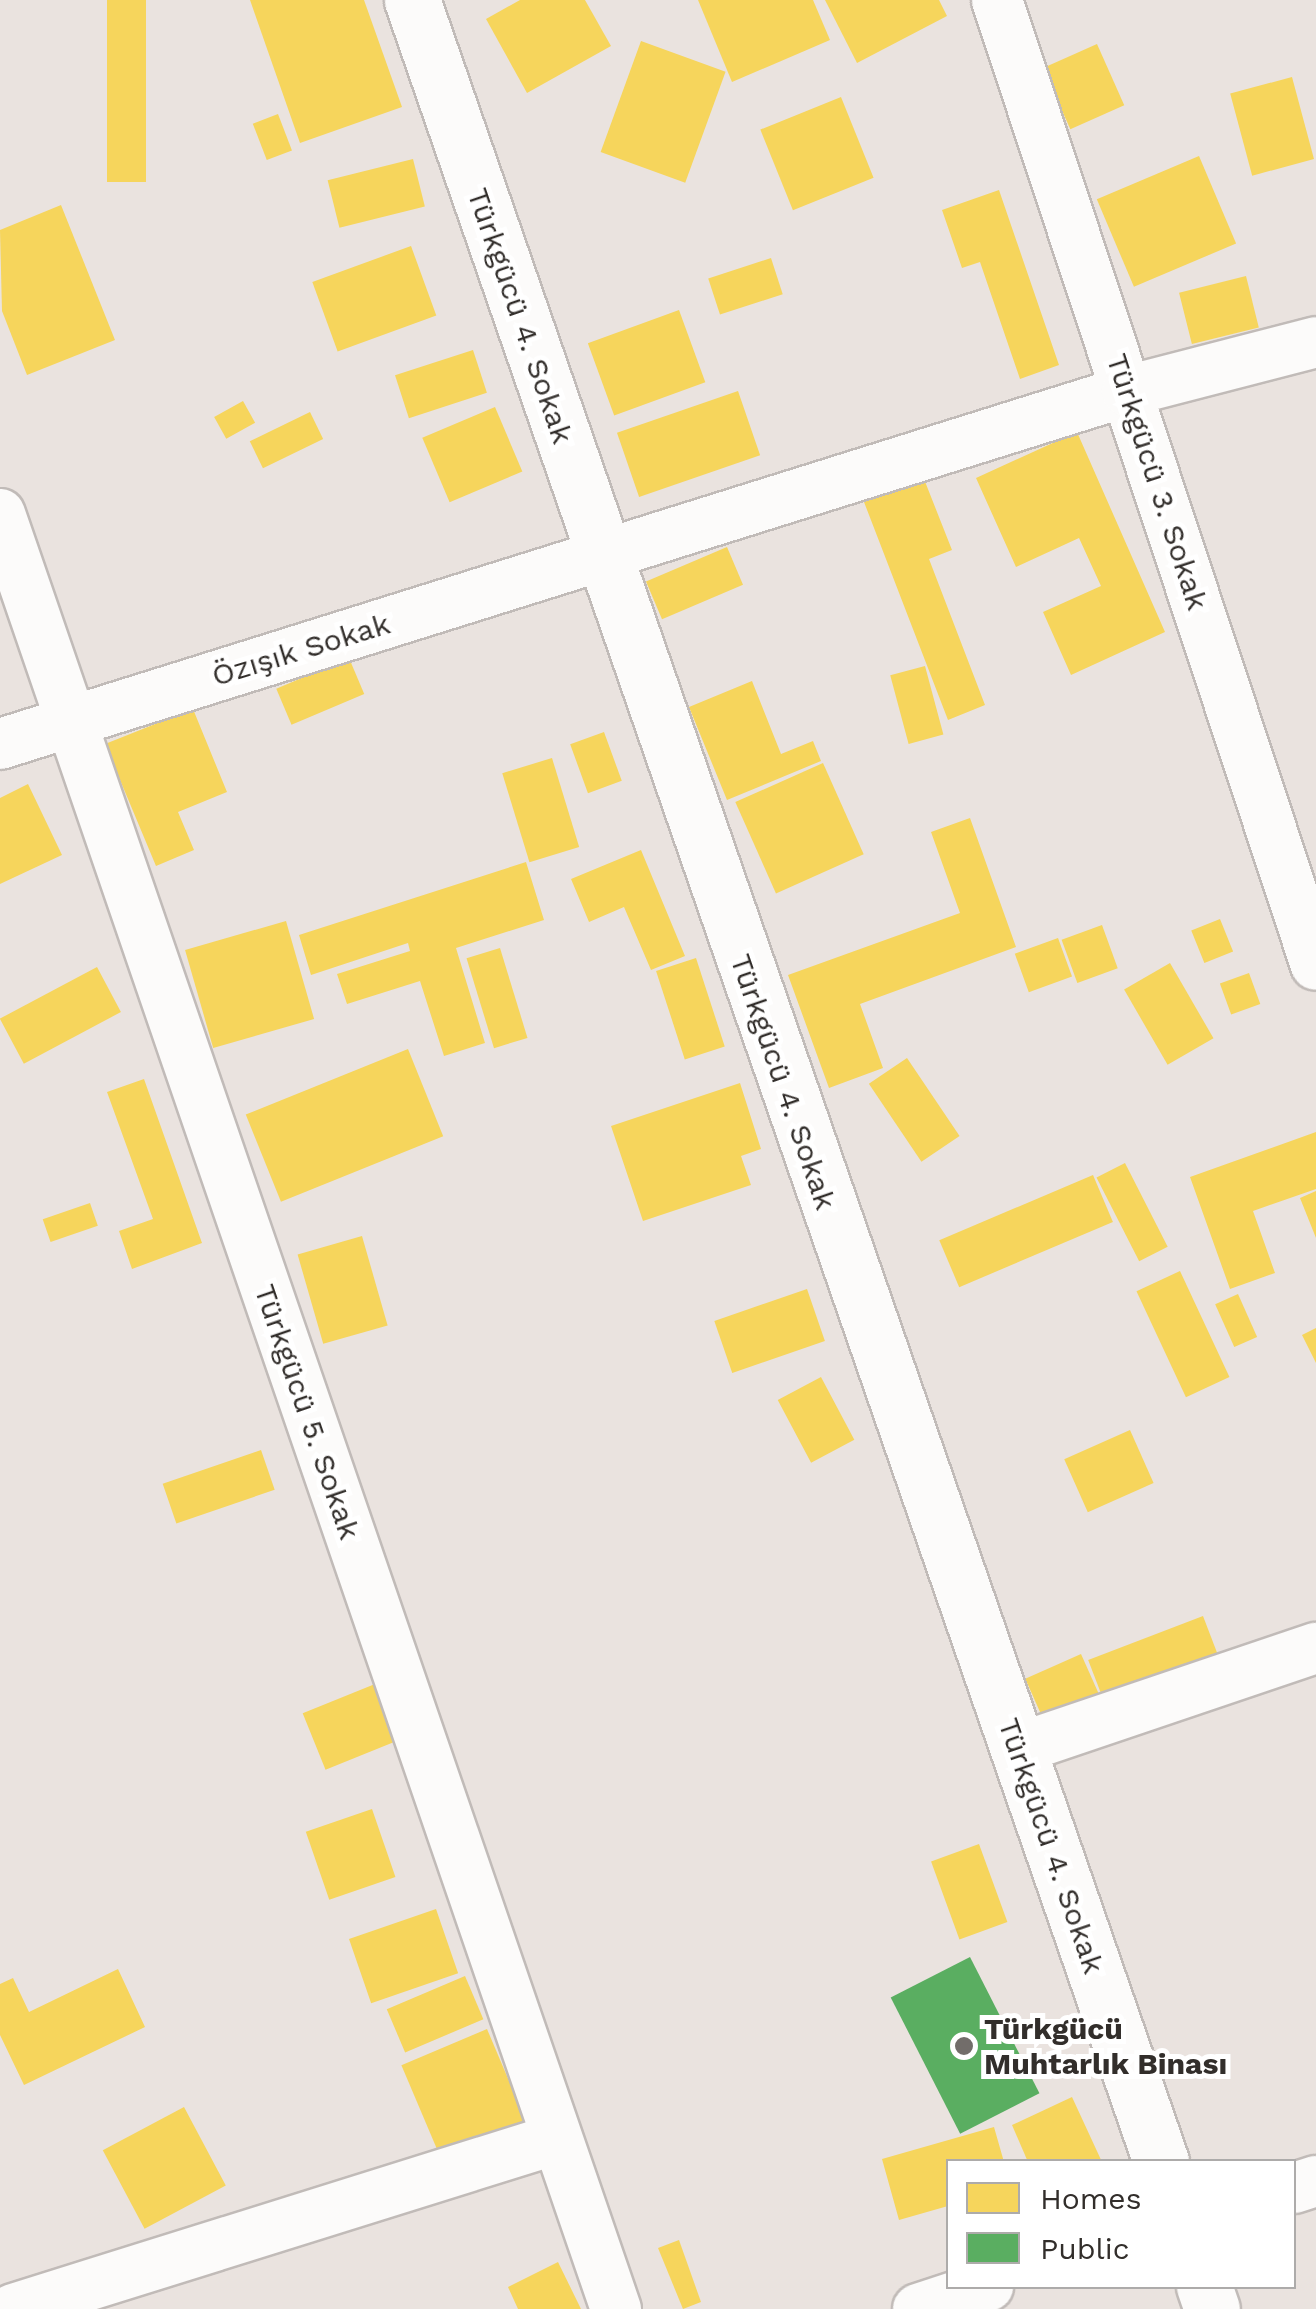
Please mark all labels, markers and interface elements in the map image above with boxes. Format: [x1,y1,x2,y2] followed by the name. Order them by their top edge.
[459,183,581,449] street label: Türkgücü 4. Sokak
[1099,349,1215,615] street label: Türkgücü 3. Sokak
[207,606,395,694] street label: Özışık Sokak
[722,949,844,1215] street label: Türkgücü 4. Sokak
[246,1280,368,1544] street label: Türkgücü 5. Sokak
[990,1713,1112,1979] street label: Türkgücü 4. Sokak
[984,2011,1228,2082] place label: Türkgücü Muhtarlık Binası
[953,2035,975,2057] marker: Türkgücü Muhtarlık Binası
[946,2159,1296,2289] legend
[1040,2181,1142,2216] text: Homes
[1040,2231,1130,2266] text: Public

